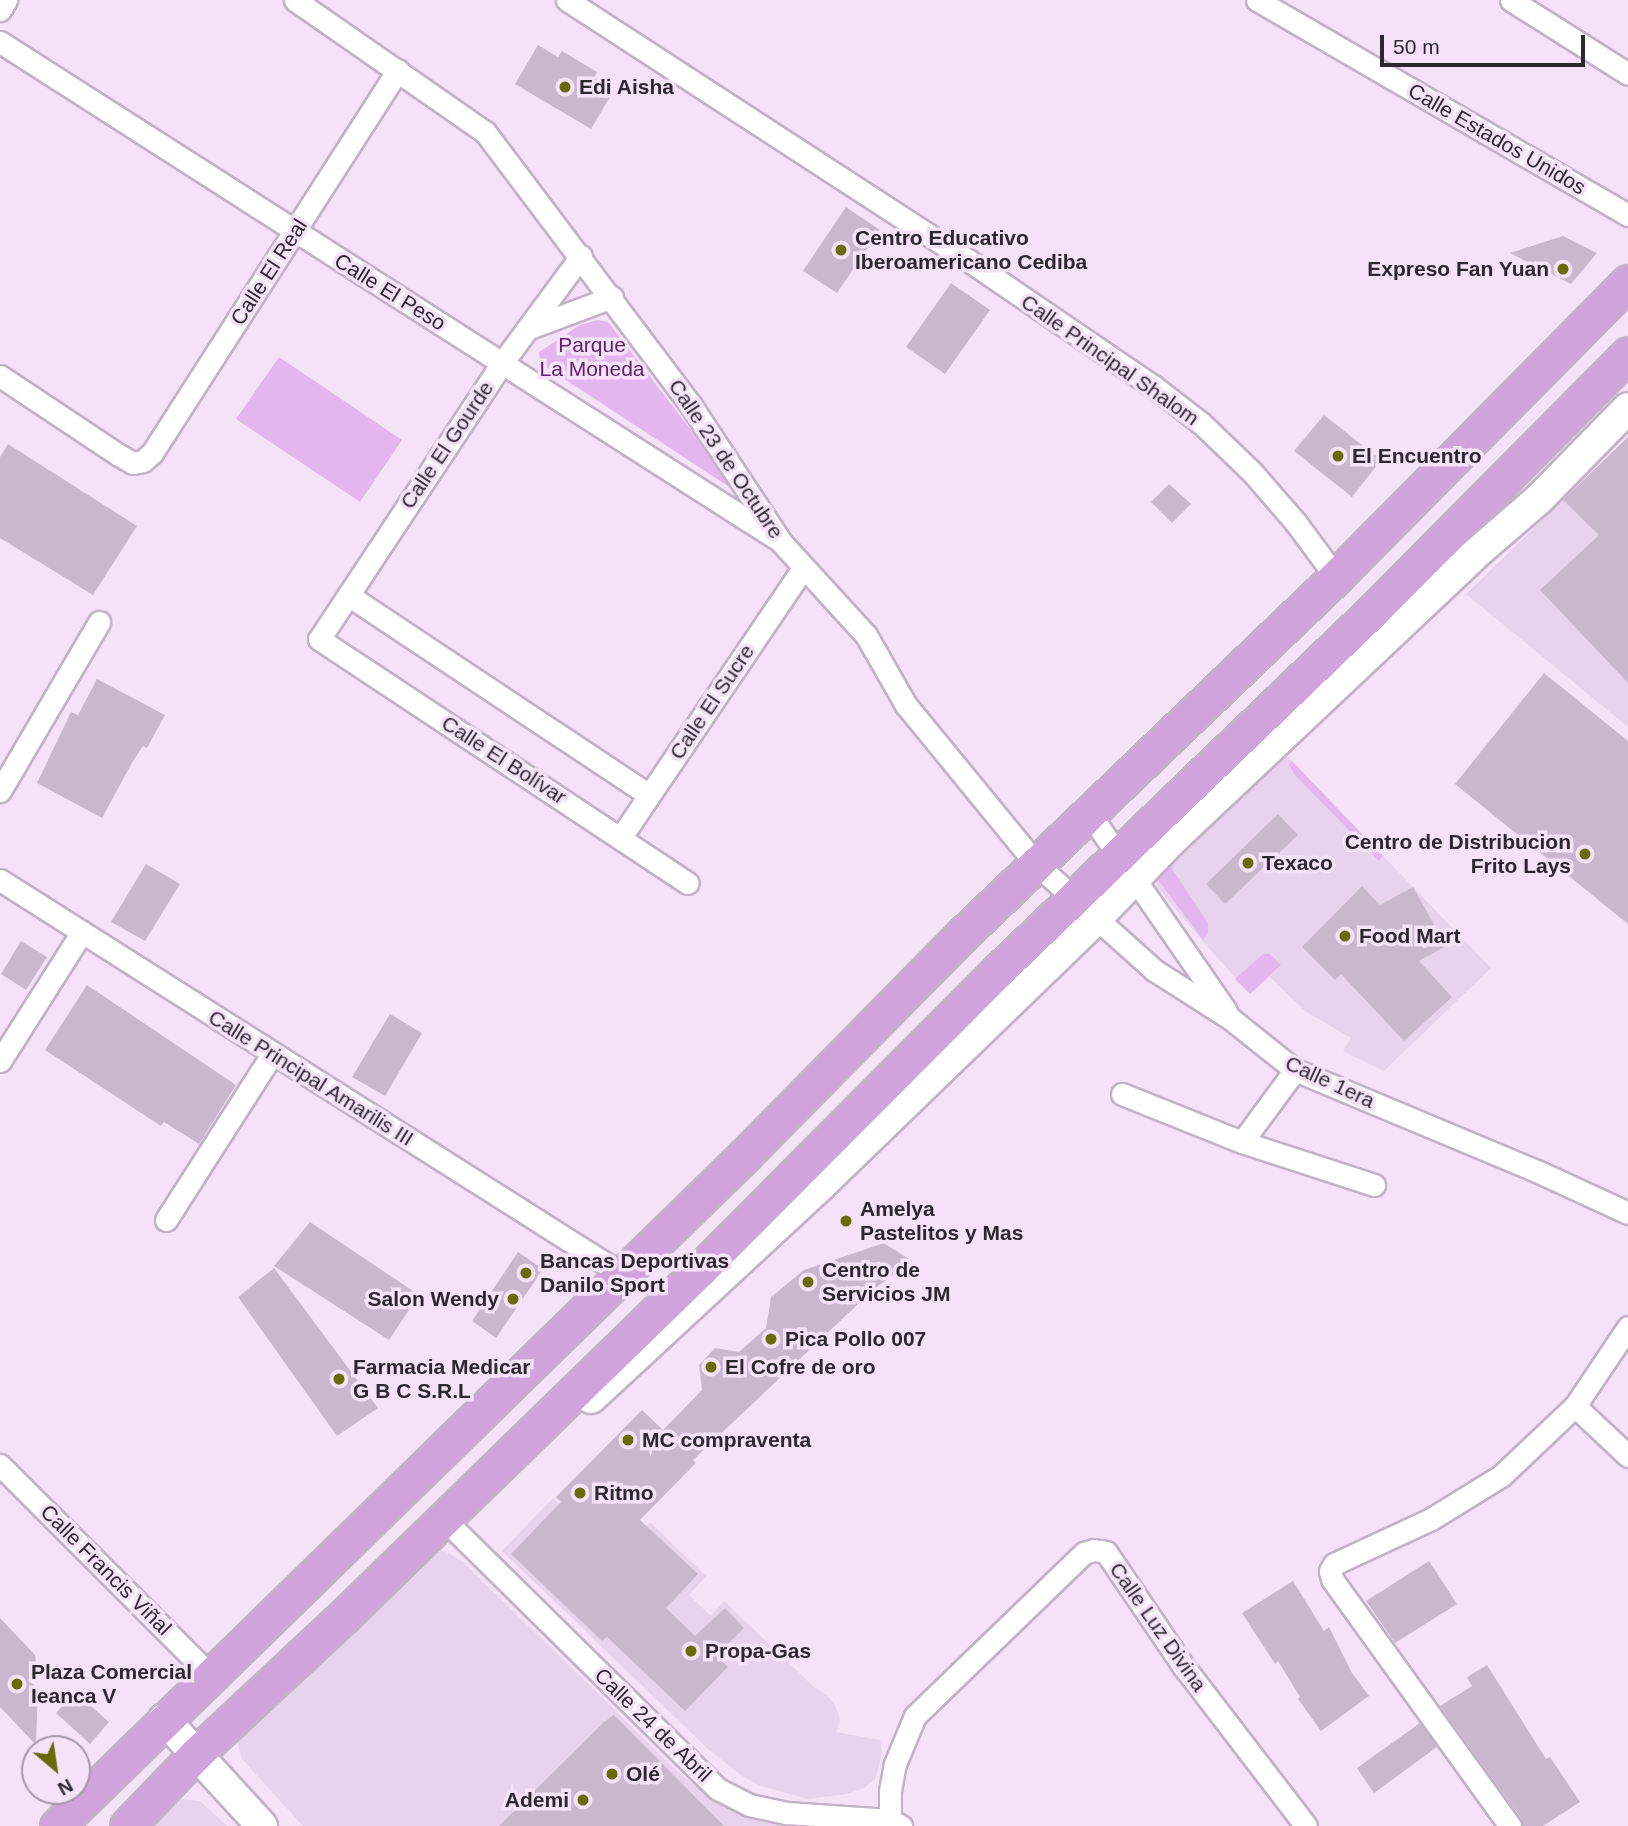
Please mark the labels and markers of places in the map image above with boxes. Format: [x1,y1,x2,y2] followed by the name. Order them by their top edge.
[579,74,675,100] place label: Edi Aisha
[557,79,573,95] marker: Edi Aisha
[855,225,1087,275] place label: Centro Educativo Iberoamericano Cediba
[833,242,849,258] marker: Centro Educativo Iberoamericano Cediba
[1367,256,1549,282] place label: Expreso Fan Yuan
[1555,261,1571,277] marker: Expreso Fan Yuan
[1352,443,1482,469] place label: El Encuentro
[1330,448,1346,464] marker: El Encuentro
[1345,829,1571,879] place label: Centro de Distribucion Frito Lays
[1577,846,1593,862] marker: Centro de Distribucion Frito Lays
[1262,850,1333,876] place label: Texaco
[1240,855,1256,871] marker: Texaco
[1359,923,1460,949] place label: Food Mart
[1337,928,1353,944] marker: Food Mart
[860,1196,1023,1246] place label: Amelya Pastelitos y Mas
[838,1213,854,1229] marker: Amelya Pastelitos y Mas
[540,1248,729,1298] place label: Bancas Deportivas Danilo Sport
[822,1257,950,1307] place label: Centro de Servicios JM
[518,1265,534,1281] marker: Bancas Deportivas Danilo Sport
[800,1274,816,1290] marker: Centro de Servicios JM
[368,1286,499,1312] place label: Salon Wendy
[505,1291,521,1307] marker: Salon Wendy
[785,1326,926,1352] place label: Pica Pollo 007
[763,1331,779,1347] marker: Pica Pollo 007
[353,1354,530,1404] place label: Farmacia Medicar G B C S.R.L
[725,1354,876,1380] place label: El Cofre de oro
[703,1359,719,1375] marker: El Cofre de oro
[331,1371,347,1387] marker: Farmacia Medicar G B C S.R.L
[642,1427,811,1453] place label: MC compraventa
[620,1432,636,1448] marker: MC compraventa
[594,1480,653,1506] place label: Ritmo
[572,1485,588,1501] marker: Ritmo
[705,1638,811,1664] place label: Propa-Gas
[683,1643,699,1659] marker: Propa-Gas
[31,1659,192,1709] place label: Plaza Comercial Ieanca V
[9,1676,25,1692] marker: Plaza Comercial Ieanca V
[626,1761,660,1787] place label: Olé
[604,1766,620,1782] marker: Olé
[505,1787,569,1813] place label: Ademi
[575,1792,591,1808] marker: Ademi

